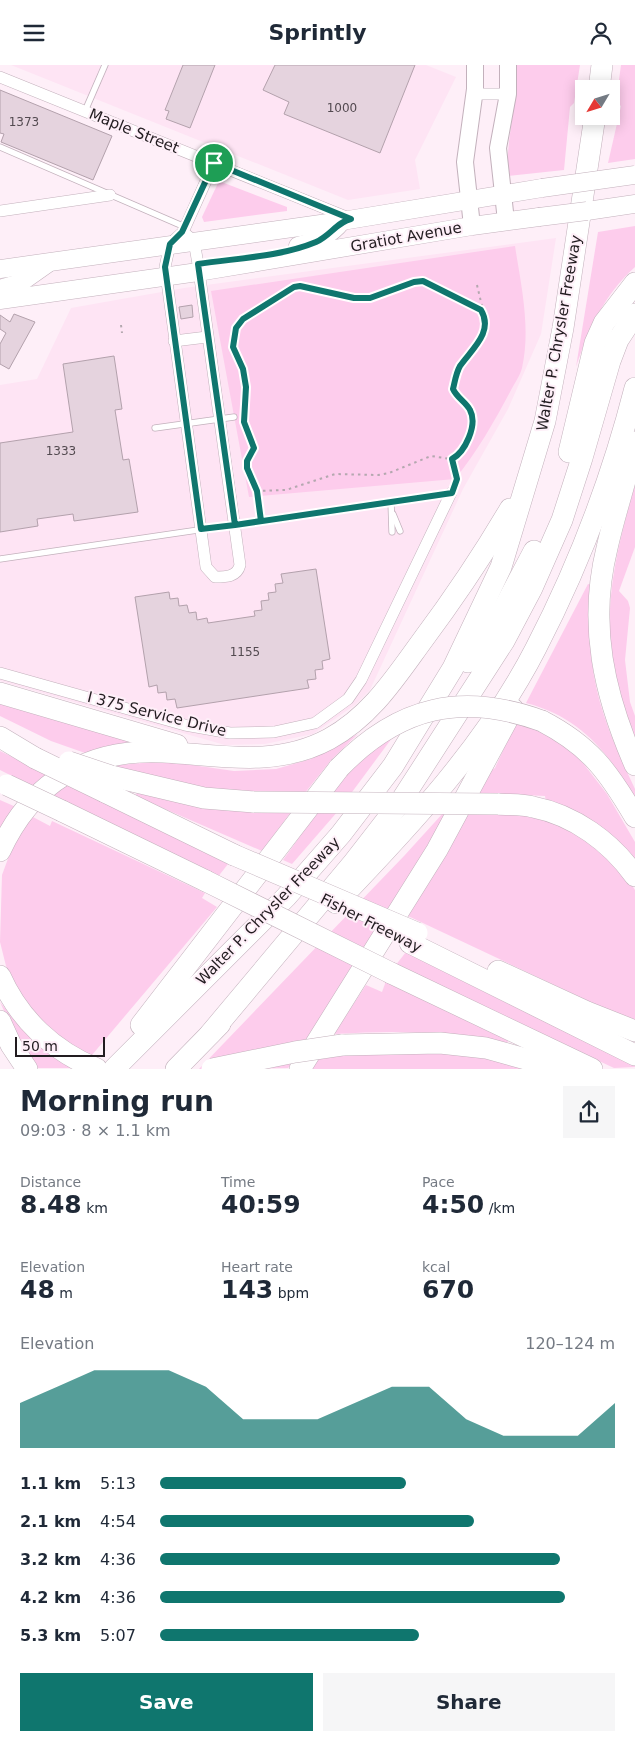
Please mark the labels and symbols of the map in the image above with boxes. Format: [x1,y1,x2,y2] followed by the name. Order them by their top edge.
[575,80,620,125] north arrow
[327,101,357,115] house number: 1000
[86,105,182,157] street label: Maple Street
[9,115,39,129] house number: 1373
[193,142,235,184] pin
[349,218,463,256] street label: Gratiot Avenue
[533,233,585,432] street label: Walter P. Chrysler Freeway
[46,444,76,458] house number: 1333
[230,645,260,659] house number: 1155
[86,688,228,740] street label: I 375 Service Drive
[192,833,344,989] street label: Walter P. Chrysler Freeway
[317,890,425,956] street label: Fisher Freeway
[15,1033,105,1057] scale bar

